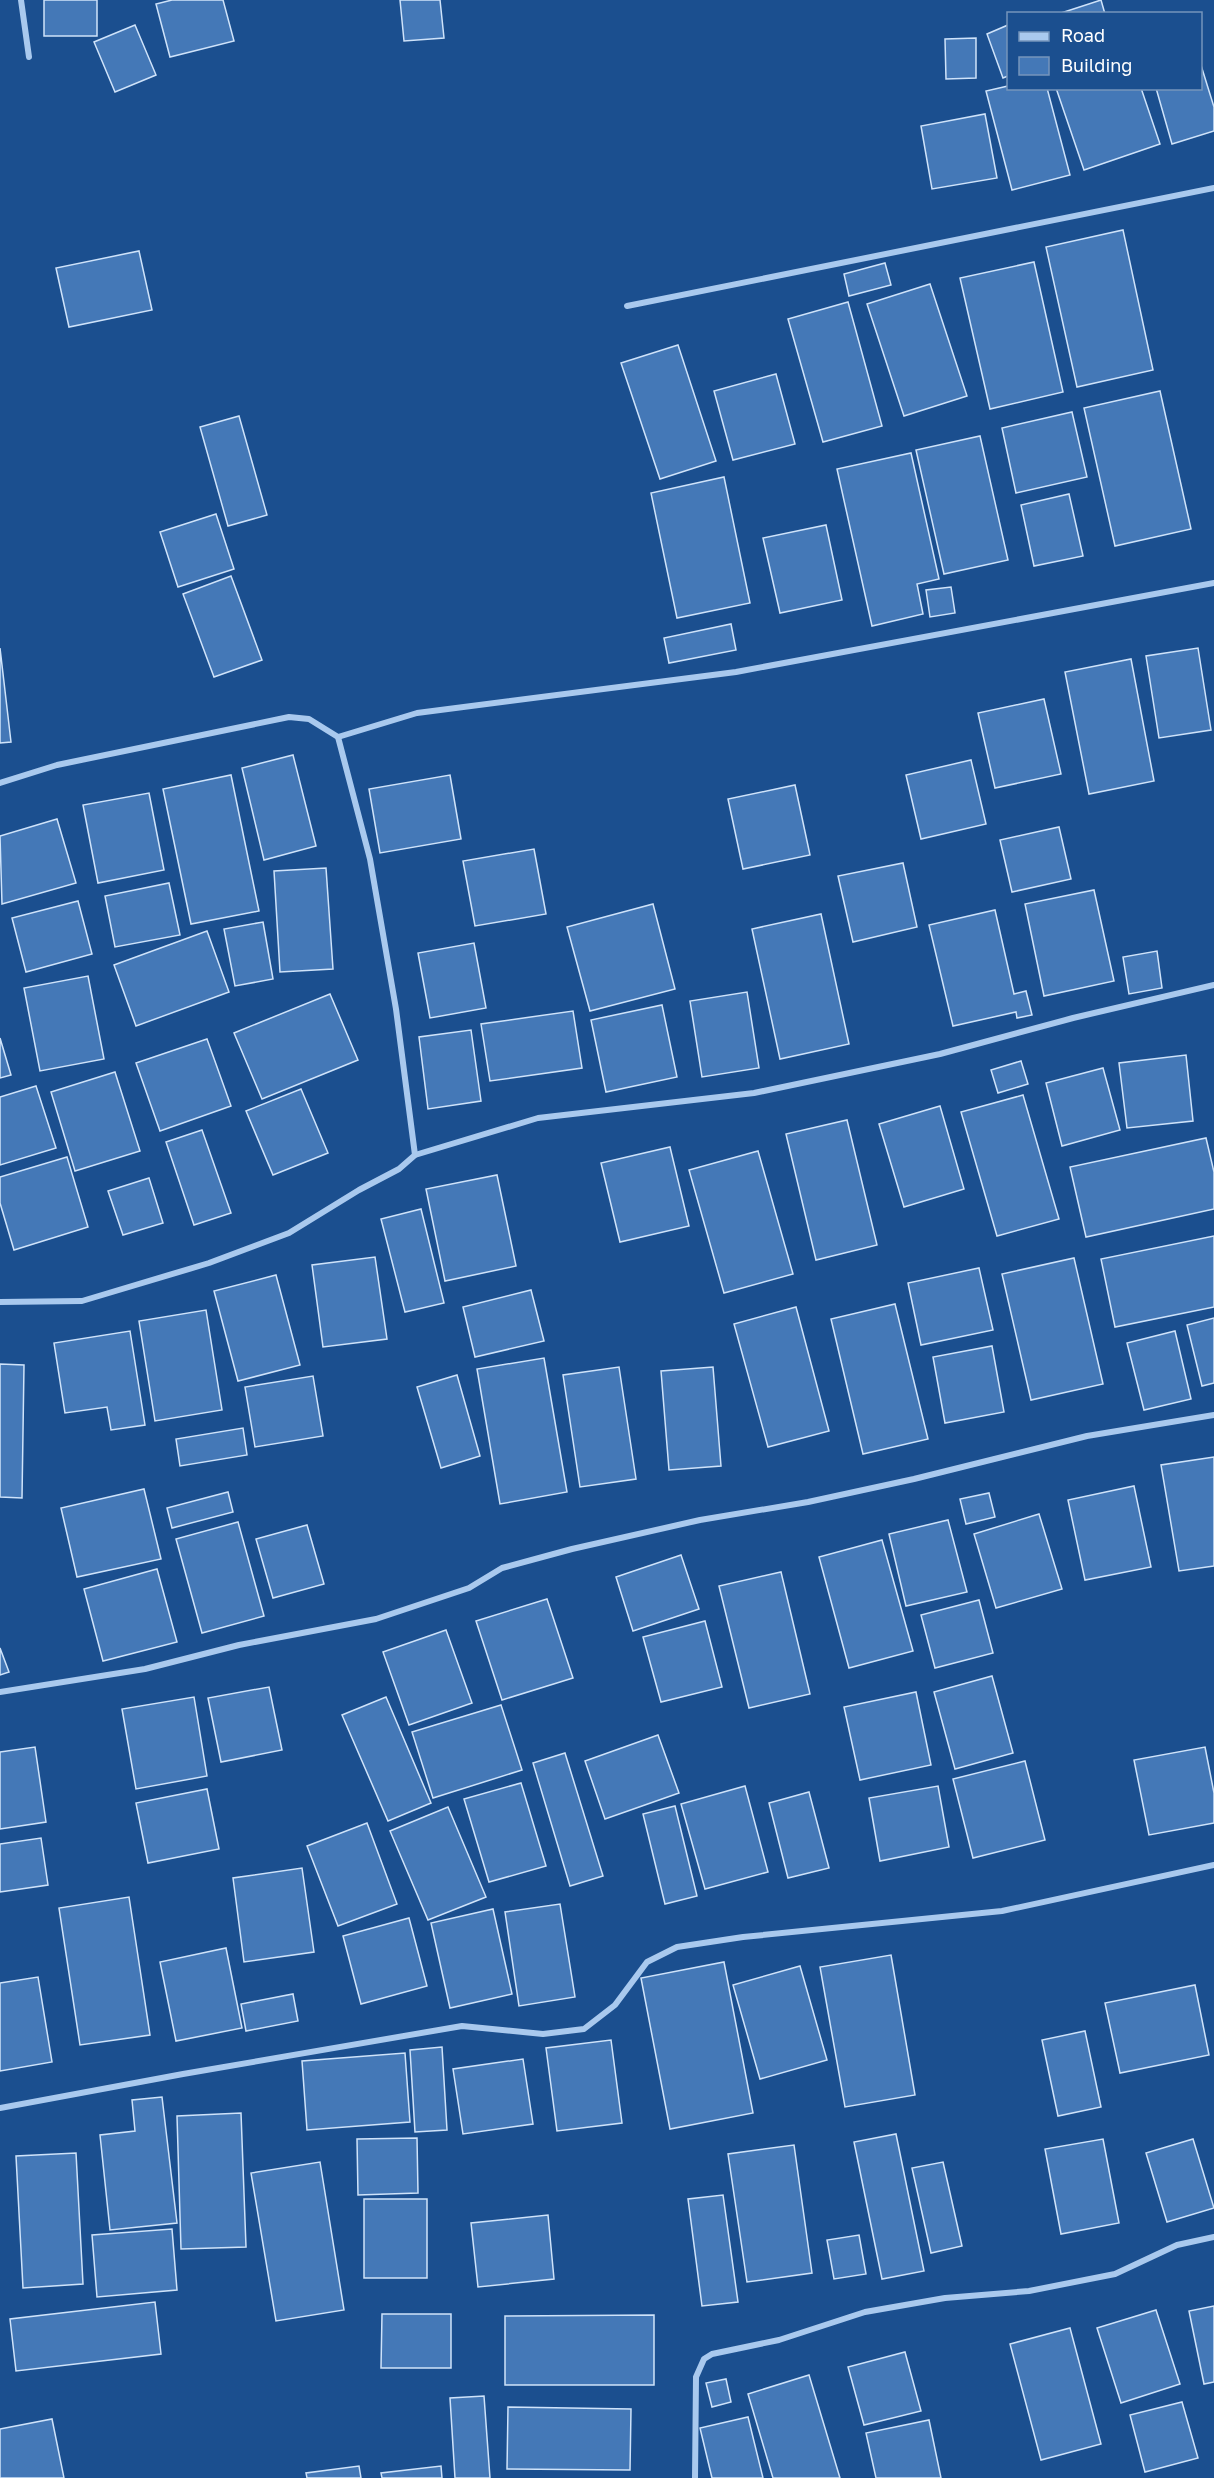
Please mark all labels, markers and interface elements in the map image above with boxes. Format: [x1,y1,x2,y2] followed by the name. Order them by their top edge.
[1007,12,1202,90] legend
[1061,24,1105,46] text: Road
[1061,54,1132,76] text: Building

